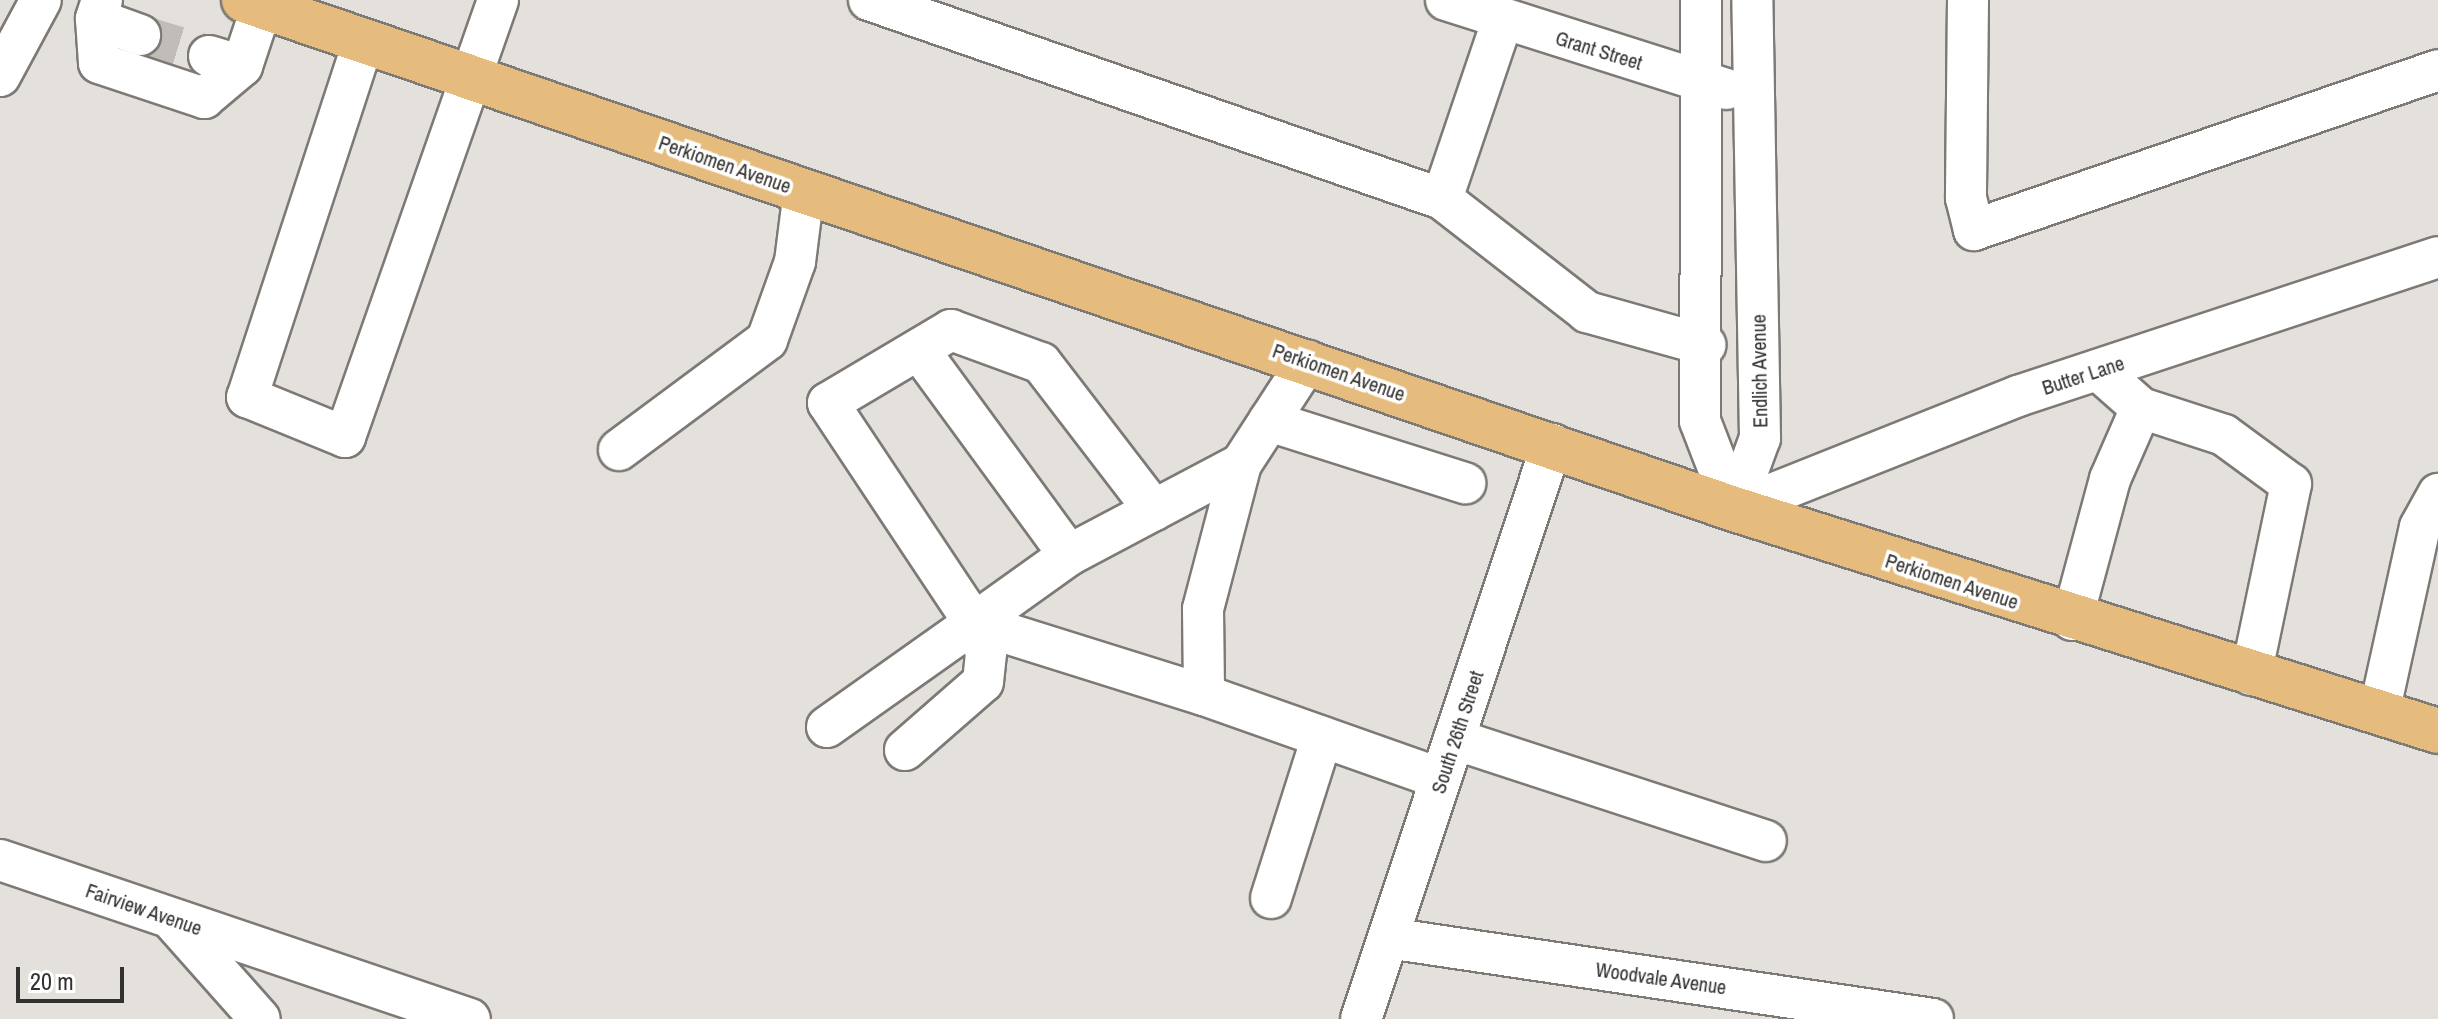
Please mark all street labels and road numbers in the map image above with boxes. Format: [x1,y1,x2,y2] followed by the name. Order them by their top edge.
[1553,25,1645,75] street label: Grant Street
[655,130,795,198] street label: Perkiomen Avenue
[1746,313,1772,429] street label: Endlich Avenue
[1269,338,1409,406] street label: Perkiomen Avenue
[2039,350,2127,400] street label: Butter Lane
[1882,548,2022,614] street label: Perkiomen Avenue
[1426,668,1488,796] street label: South 26th Street
[82,878,206,940] street label: Fairview Avenue
[1594,957,1728,999] street label: Woodvale Avenue

